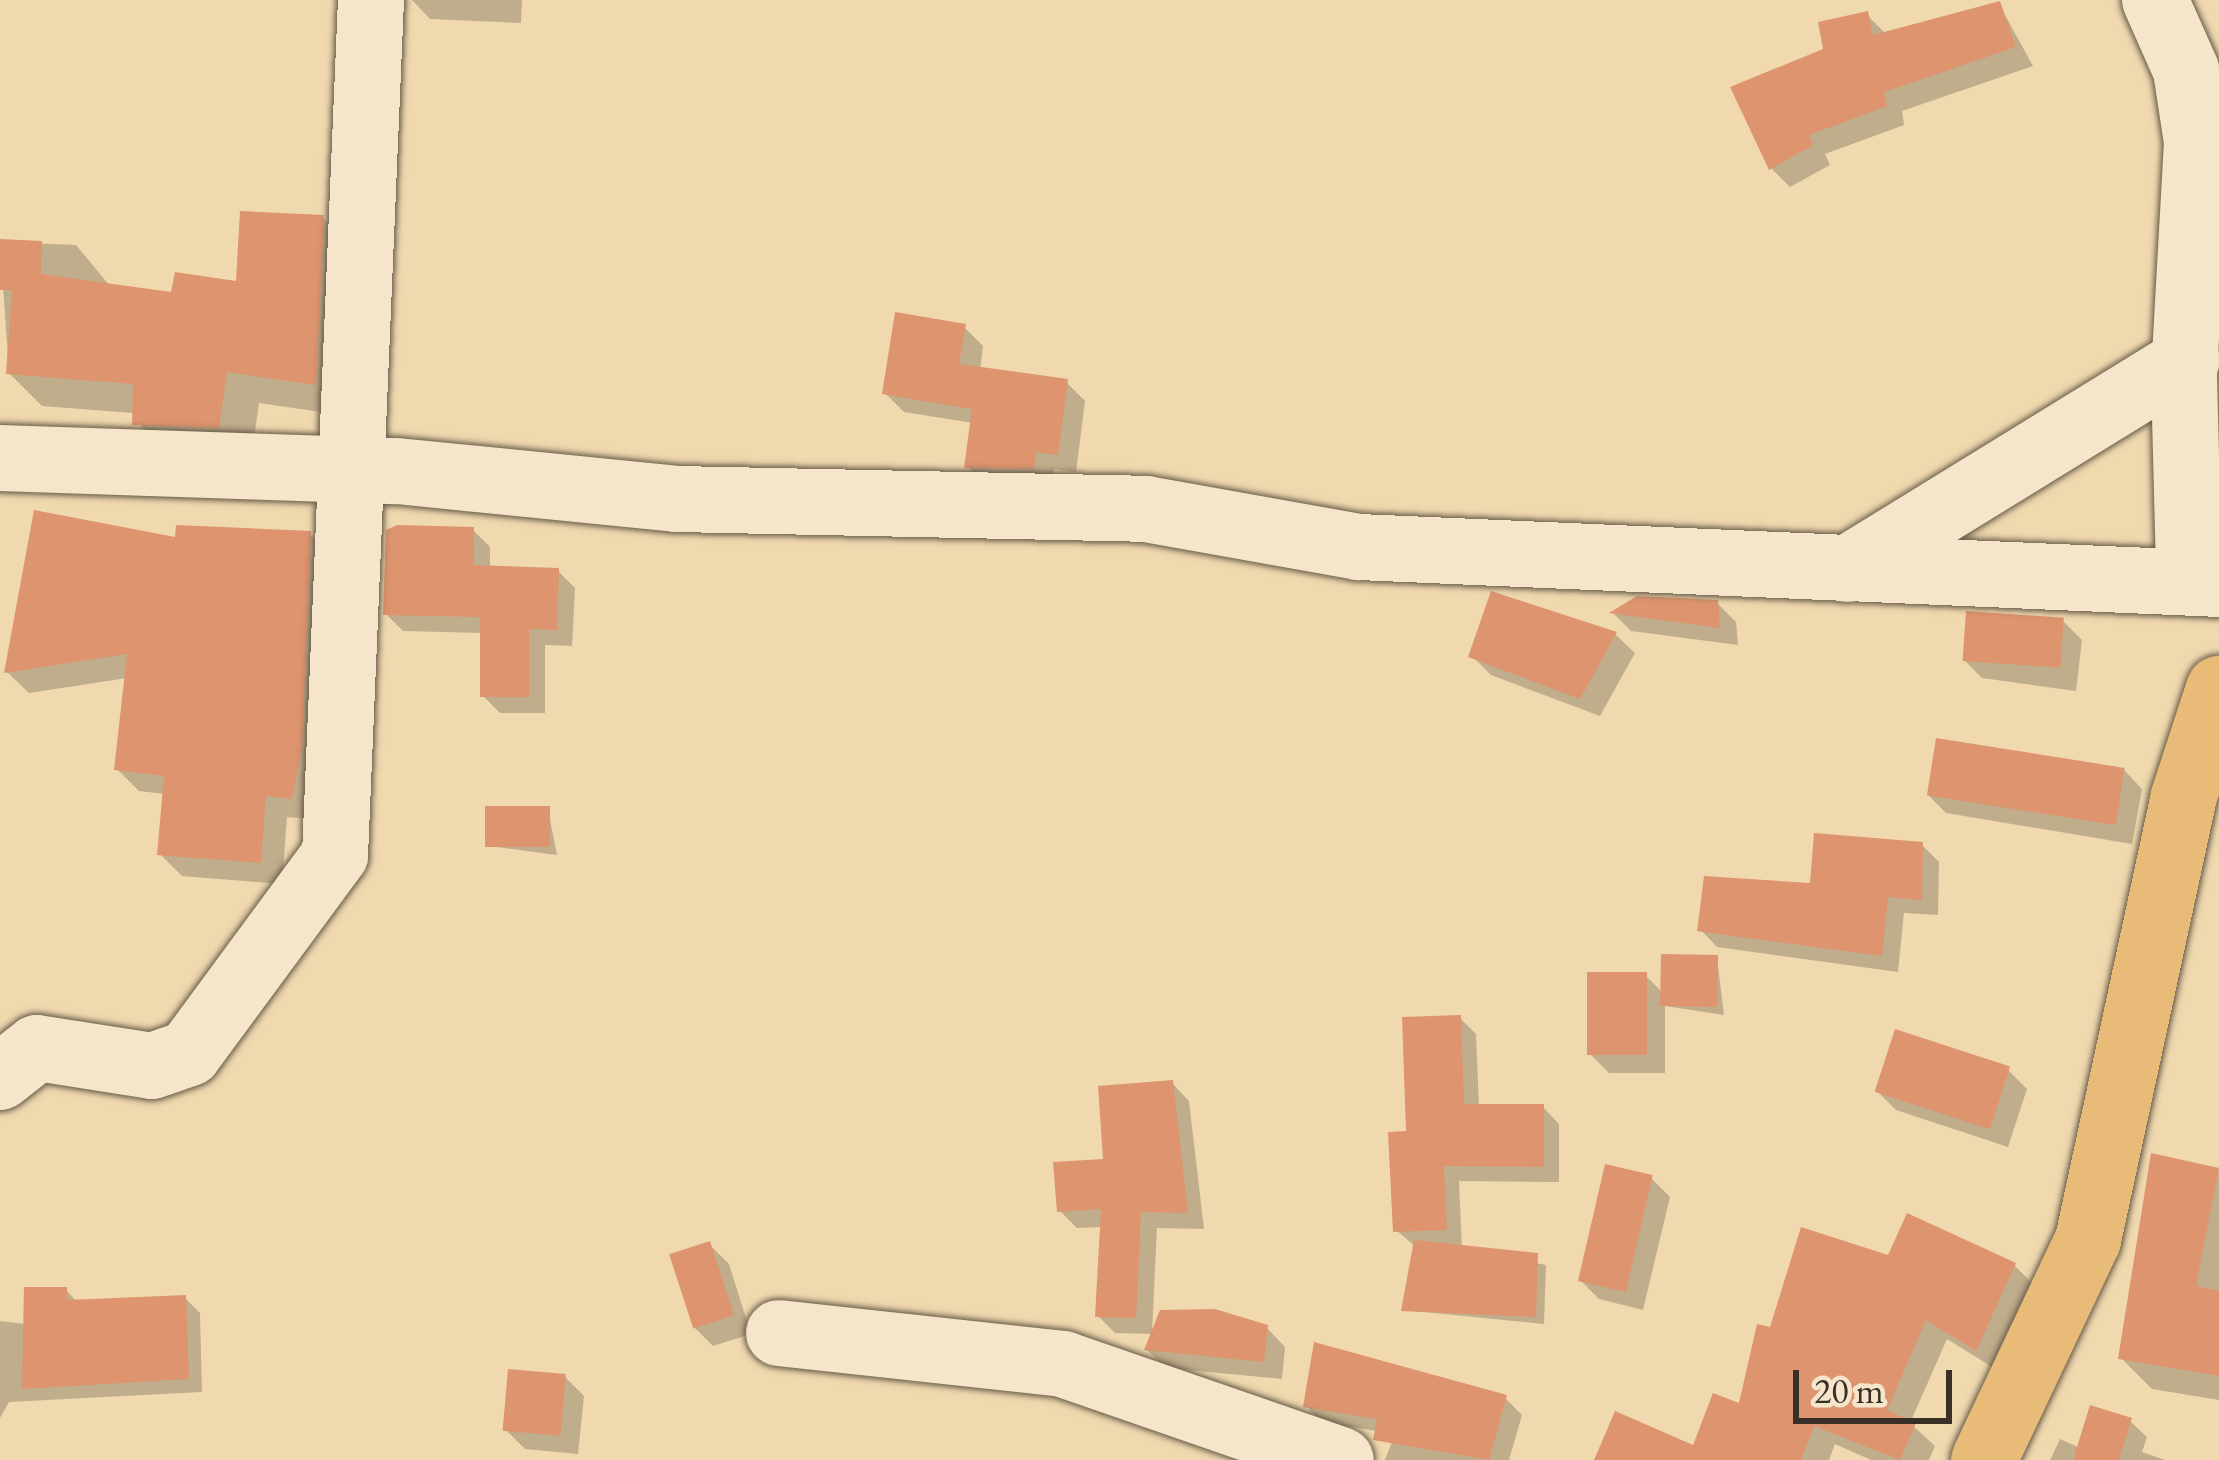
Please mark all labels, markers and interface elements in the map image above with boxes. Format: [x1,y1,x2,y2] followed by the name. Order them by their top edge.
[1799,1346,1958,1420] scale bar
[1814,1367,1884,1414] text: 20 m

